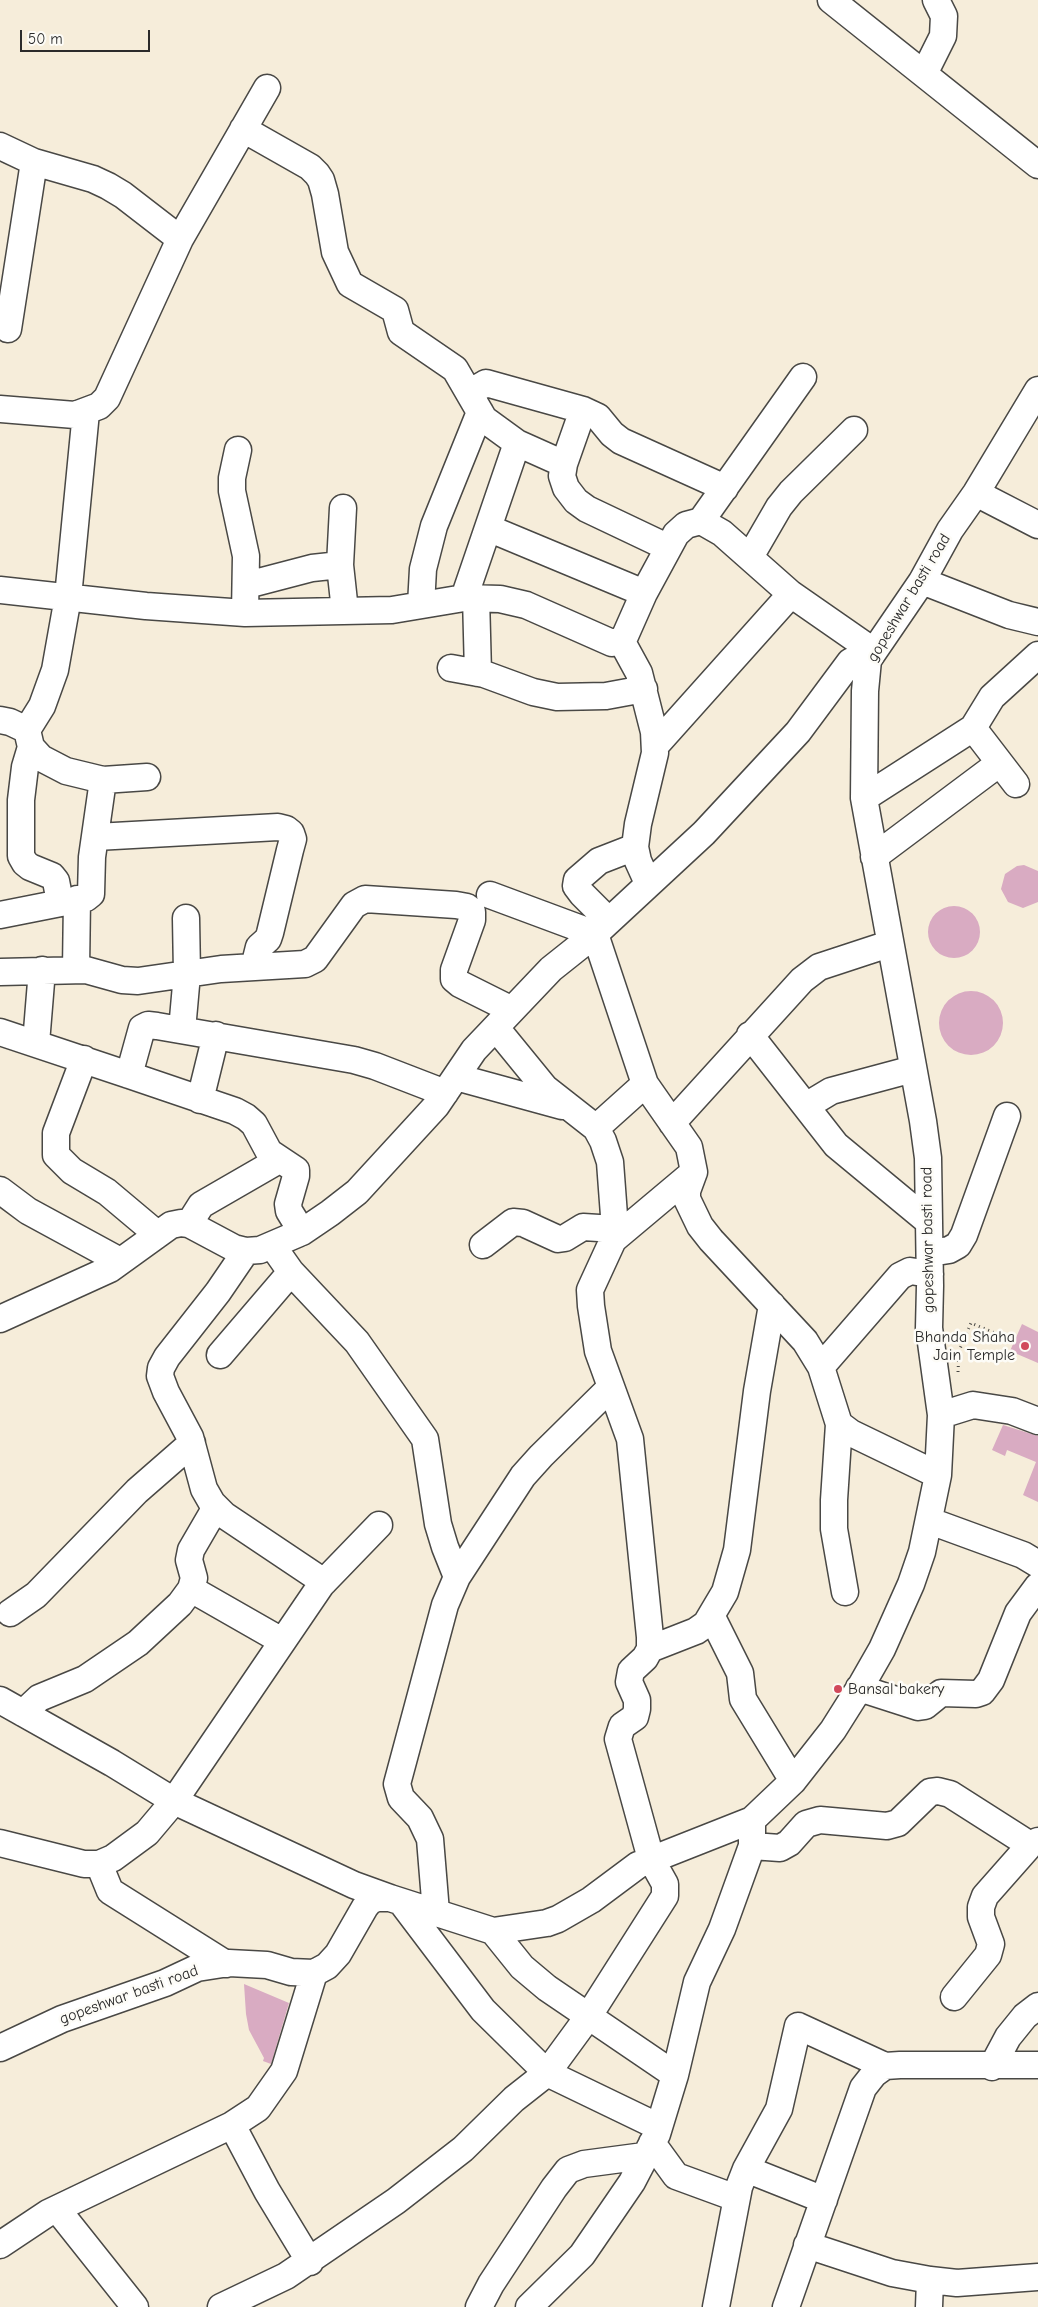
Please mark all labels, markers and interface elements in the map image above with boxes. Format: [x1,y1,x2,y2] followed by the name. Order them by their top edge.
[22,20,152,52] scale bar
[28,30,63,48] text: 50 m
[863,530,955,666] street label: gopeshwar basti road
[917,1167,939,1313] street label: gopeshwar basti road
[915,1327,1015,1365] place label: Bhanda Shaha Jain Temple
[1019,1340,1031,1352] marker: Bhanda Shaha Jain Temple
[848,1679,944,1699] place label: Bansal bakery
[832,1683,844,1695] marker: Bansal bakery
[57,1961,201,2029] street label: gopeshwar basti road

